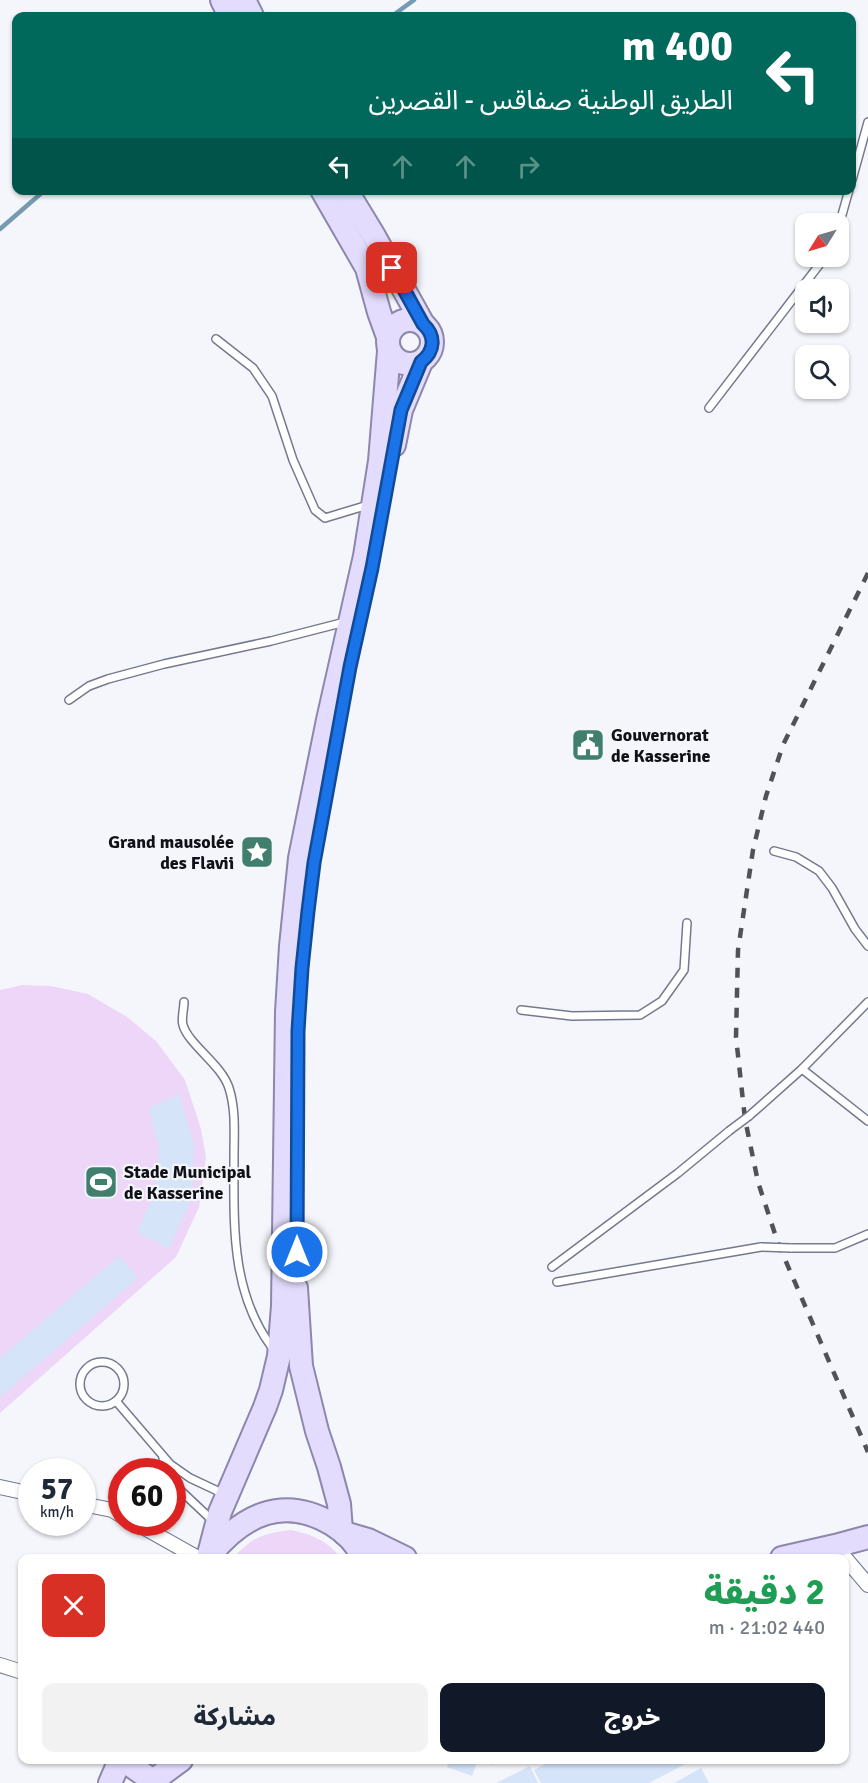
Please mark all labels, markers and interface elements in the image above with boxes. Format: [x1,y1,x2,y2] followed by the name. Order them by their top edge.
[622,21,733,72] text: 400 m
[754,36,832,114] icon: left
[368,84,733,117] text: الطريق الوطنية صفاقس - القصرين
[323,150,356,183] icon: left
[386,150,419,183] icon: ahead
[449,150,482,183] icon: ahead
[512,150,545,183] icon: right
[795,213,849,267] north arrow
[795,213,849,399] map controls
[366,242,417,293] pin
[375,251,408,284] icon: arrive
[795,279,849,333] button: sound
[795,345,849,399] button: search
[611,724,711,767] place label: Gouvernorat de Kasserine
[570,727,606,763] public building icon: Gouvernorat de Kasserine
[108,831,234,874] place label: Grand mausolée des Flavii
[239,834,275,870] place icon: Grand mausolée des Flavii
[124,1161,252,1204] place label: Stade Municipal de Kasserine
[83,1164,119,1200] sports icon: Stade Municipal de Kasserine
[265,1220,329,1284] position arrow
[108,1458,186,1536] speed limit sign: 60
[41,1471,73,1508] text: 57
[40,1503,74,1521] text: km/h
[704,1570,825,1615] text: 2 دقيقة
[42,1574,105,1637] button: close
[709,1615,825,1640] text: 440 m · 21:02
[42,1683,428,1752] button: مشاركة
[440,1683,825,1752] button: خروج

